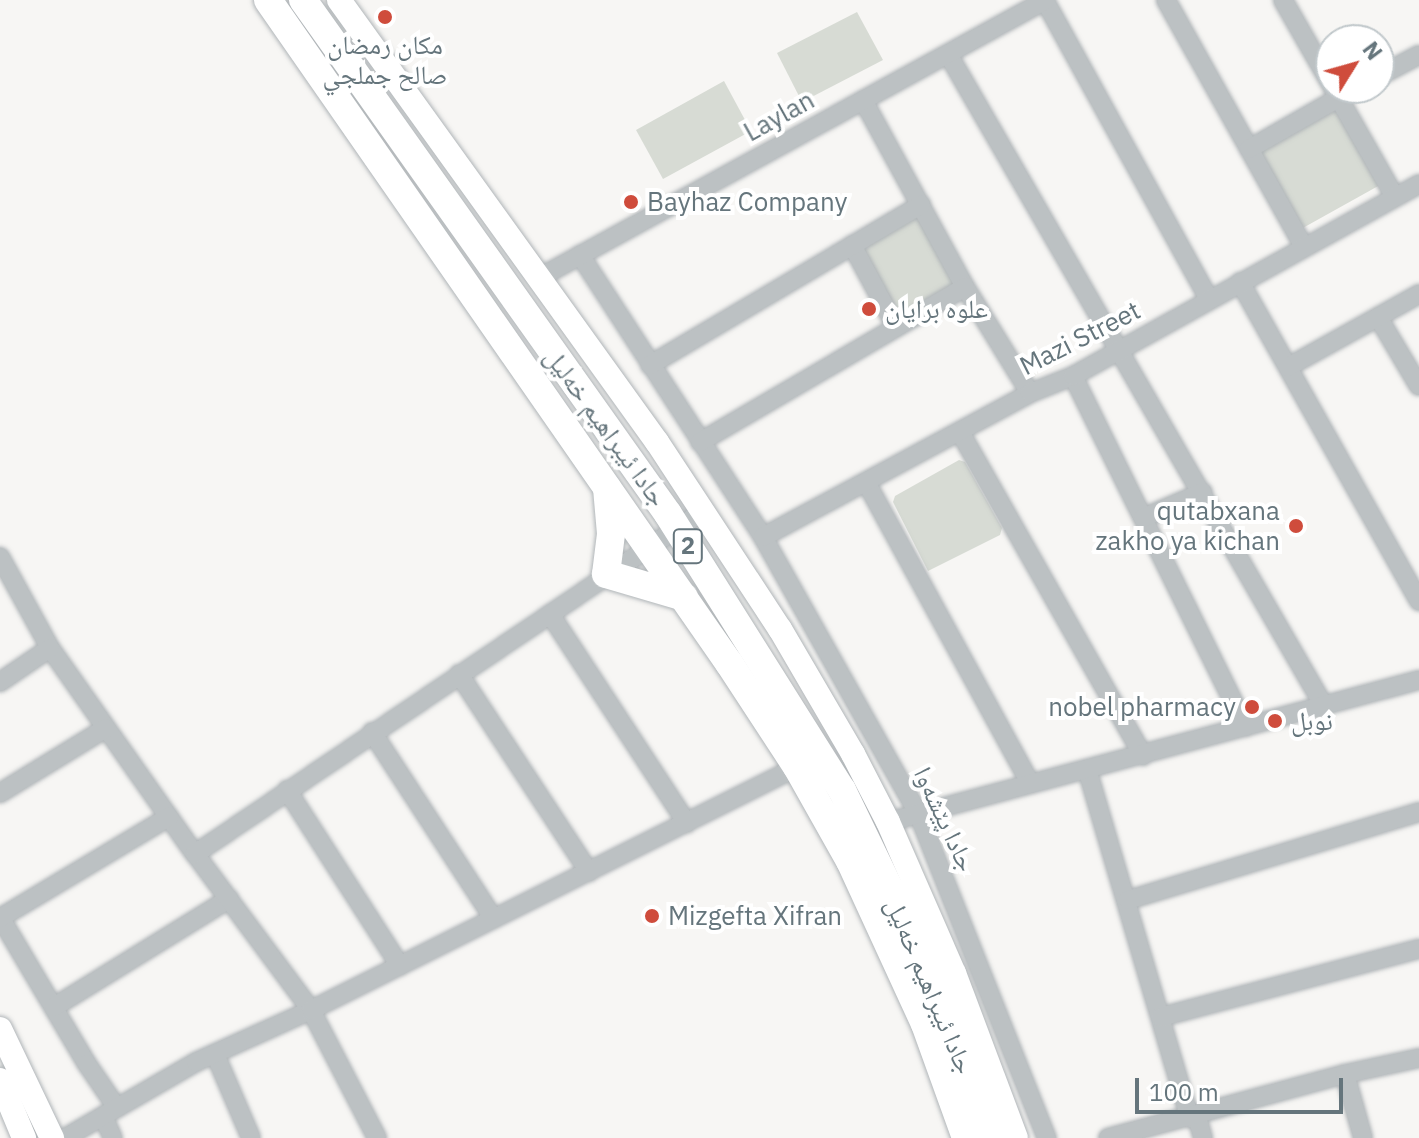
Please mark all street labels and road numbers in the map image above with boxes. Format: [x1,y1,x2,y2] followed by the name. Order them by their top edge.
[738,84,820,148] street label: Laylan
[1015,294,1145,382] street label: Mazi Street
[538,342,674,512] street label: جادا ئیبراهیم خەلیل
[672,526,704,566] road number: 2
[907,762,983,876] street label: جادا پێشەوا
[879,893,981,1079] street label: جادا ئیبراهیم خەلیل

